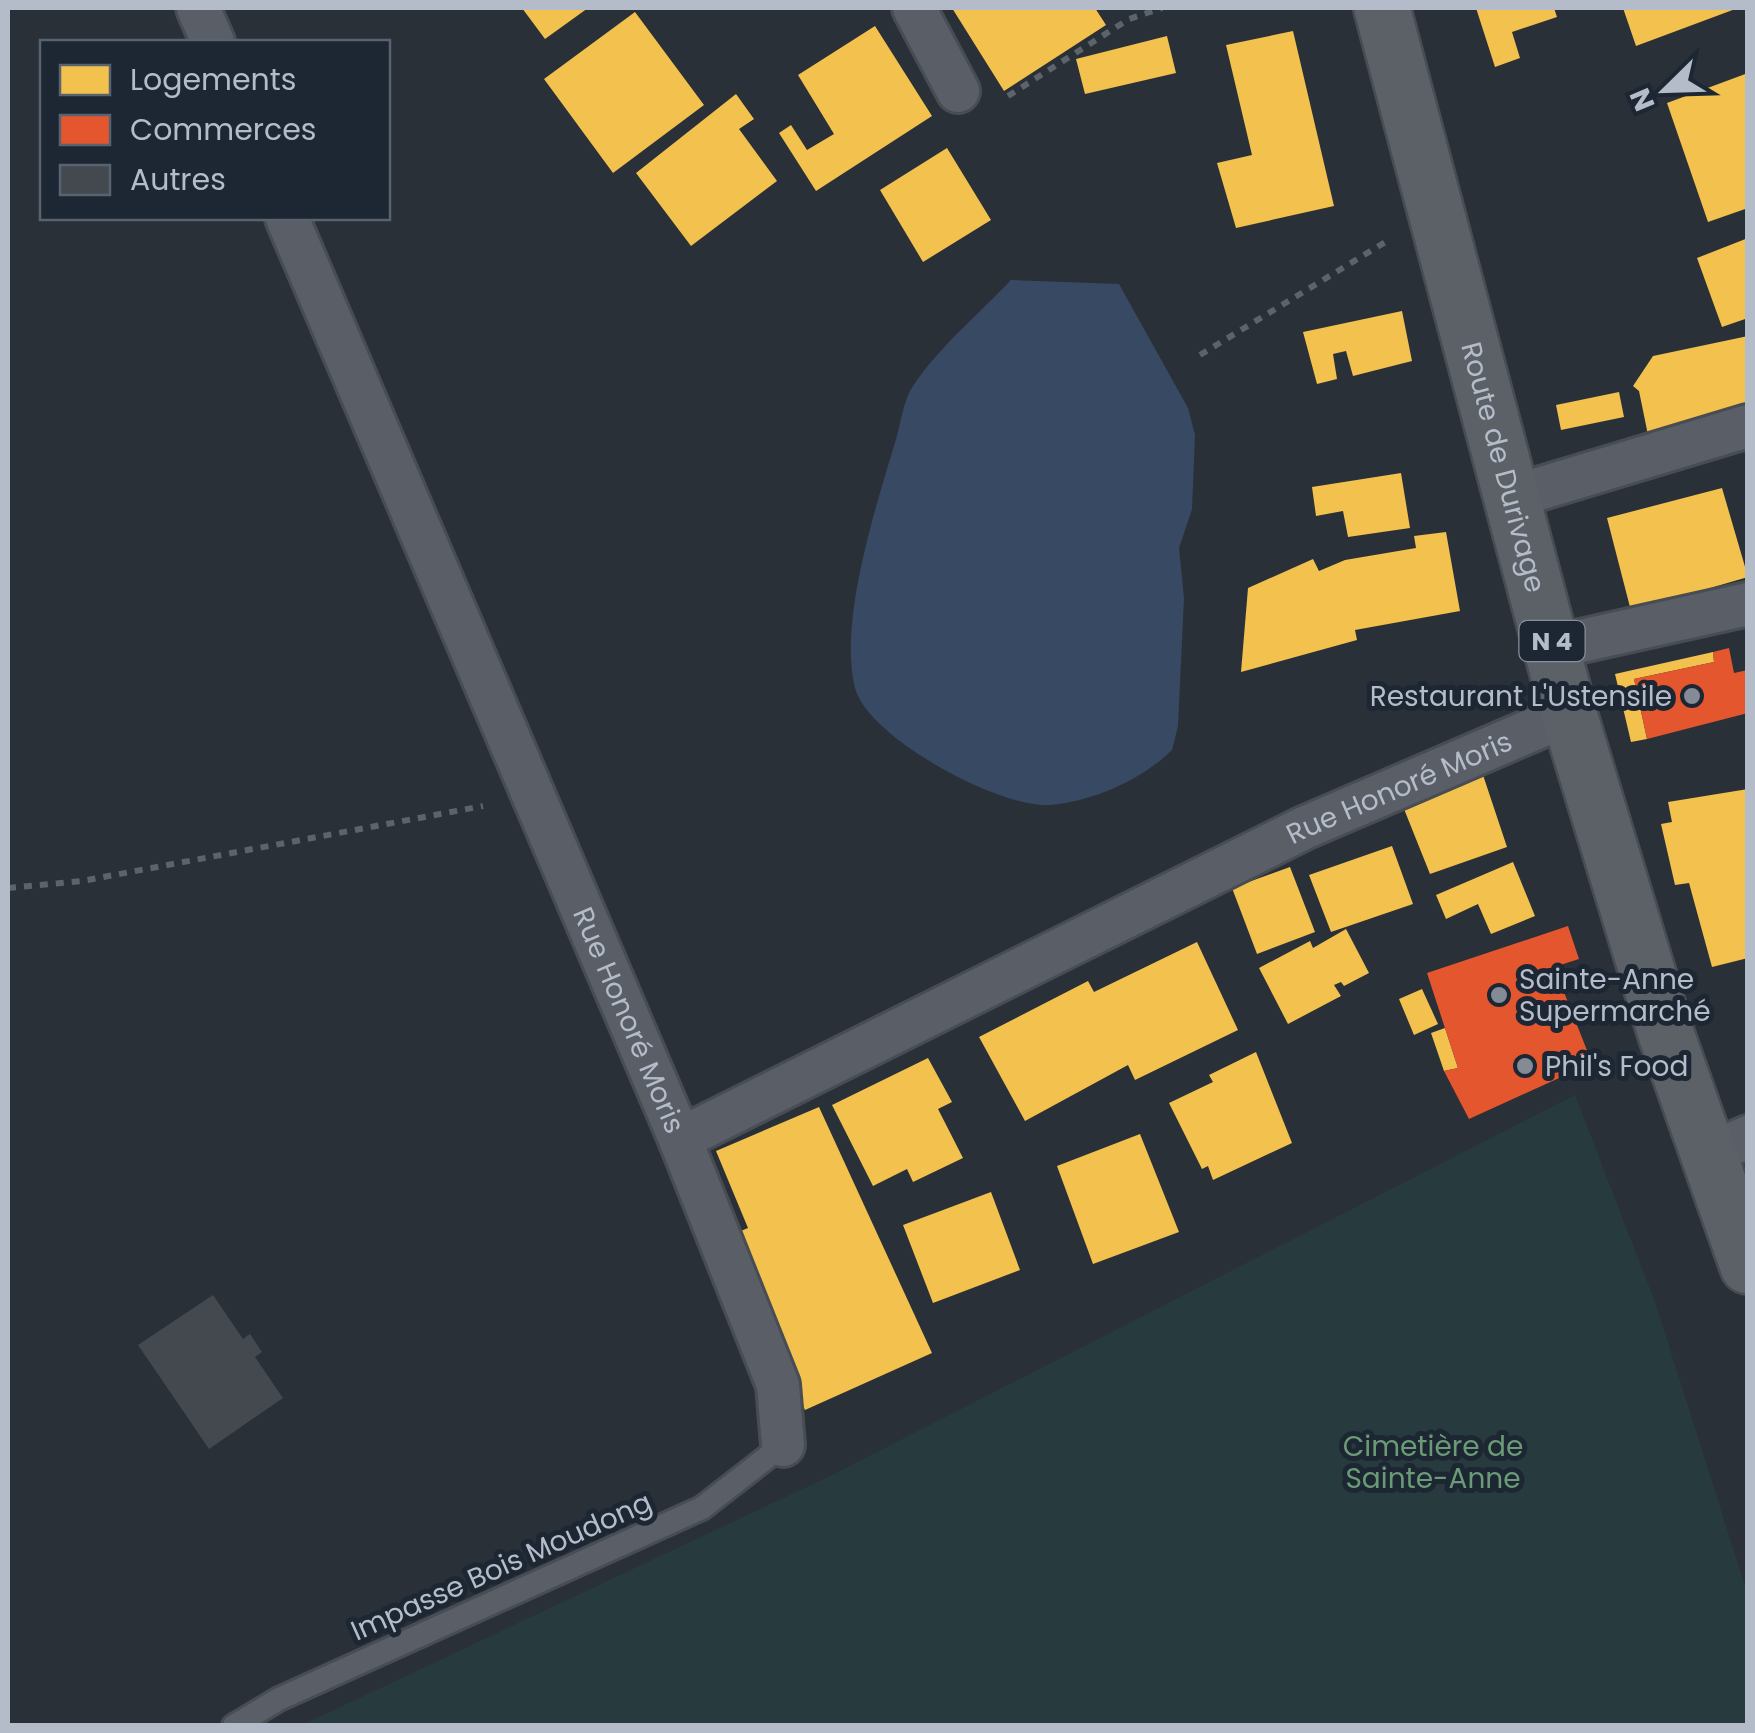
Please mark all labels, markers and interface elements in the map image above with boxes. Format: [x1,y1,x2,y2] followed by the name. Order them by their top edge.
[40,40,390,220] legend
[1615,40,1715,140] north arrow
[130,58,296,101] text: Logements
[1620,82,1665,117] text: N
[130,108,316,151] text: Commerces
[130,158,226,201] text: Autres
[1451,338,1555,597] street label: Route de Durivage
[1520,621,1584,661] road number: N 4
[1370,677,1672,716] place label: Restaurant L'Ustensile
[1681,685,1703,707] marker: Restaurant L'Ustensile
[1280,722,1518,854] street label: Rue Honoré Moris
[563,901,694,1139] street label: Rue Honoré Moris
[1519,960,1711,1031] place label: Sainte-Anne Supermarché
[1488,984,1510,1006] marker: Sainte-Anne Supermarché
[1545,1047,1688,1086] place label: Phil's Food
[1514,1055,1536,1077] marker: Phil's Food
[1343,1427,1523,1498] park label: Cimetière de Sainte-Anne
[345,1482,658,1650] street label: Impasse Bois Moudong

